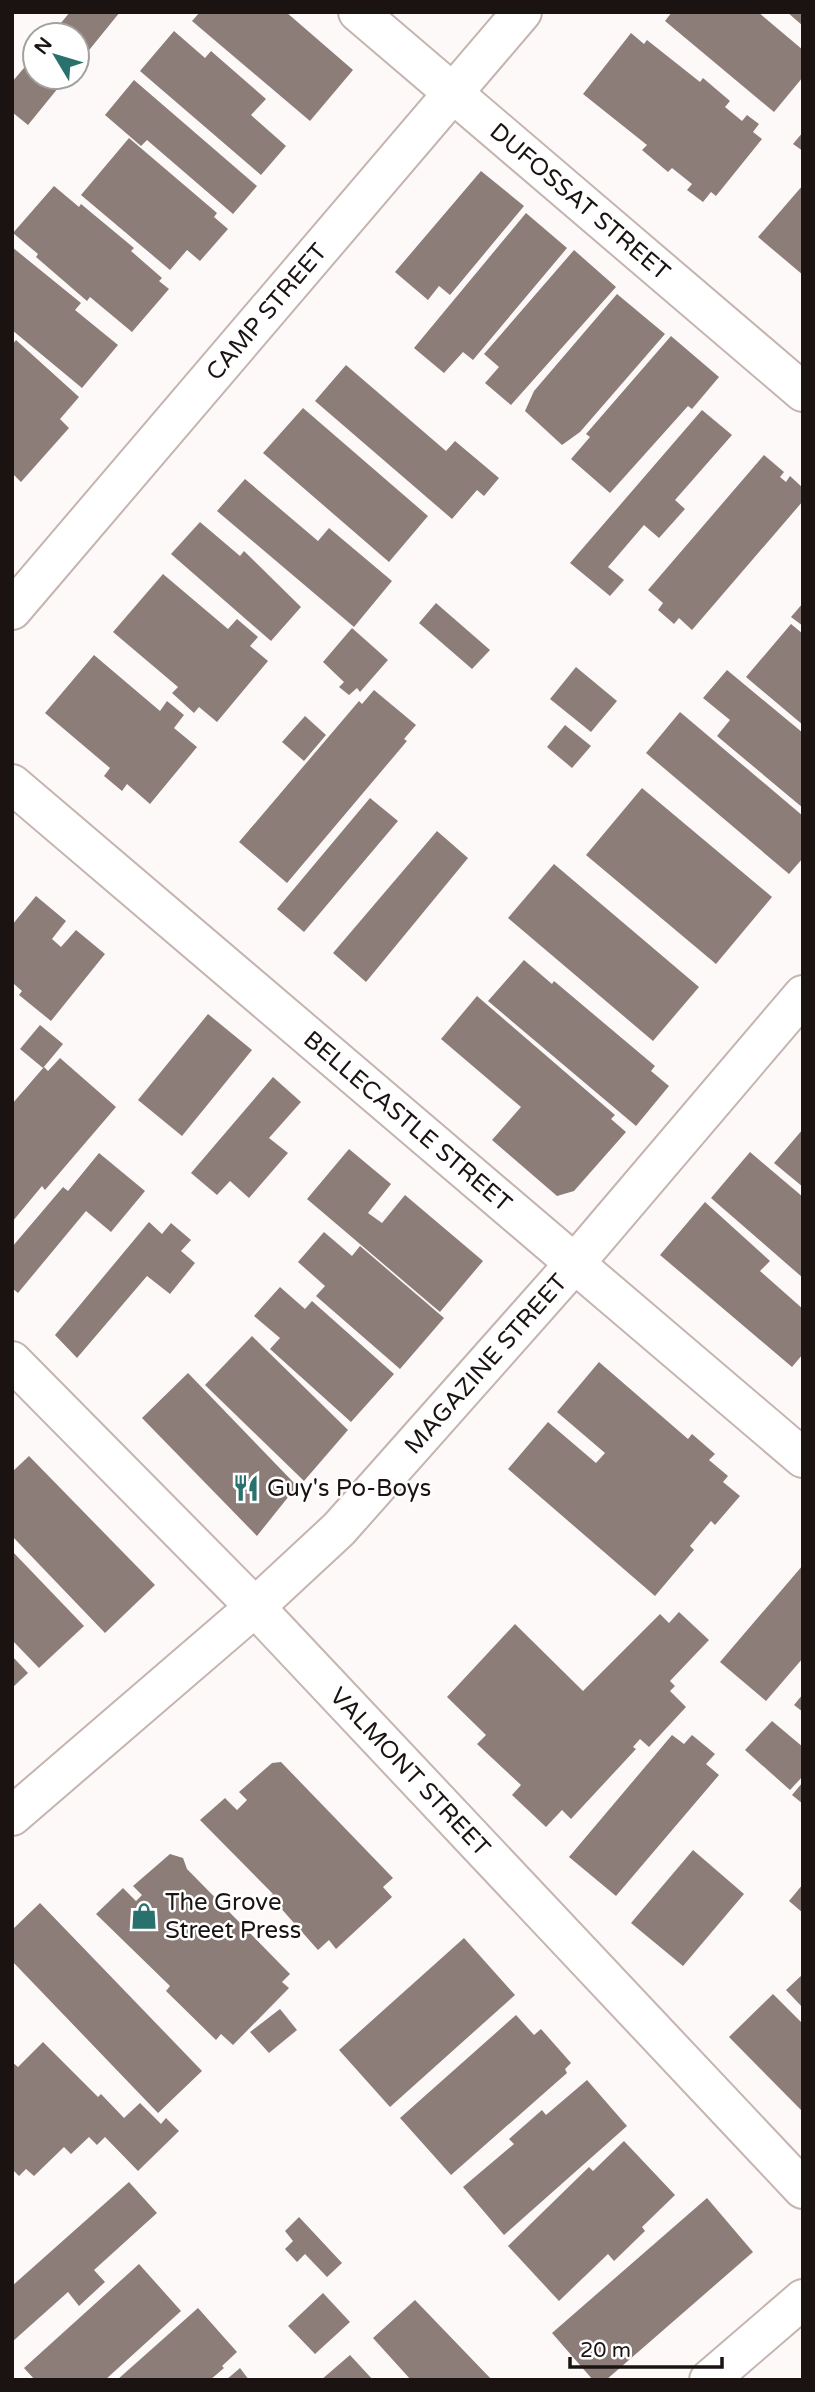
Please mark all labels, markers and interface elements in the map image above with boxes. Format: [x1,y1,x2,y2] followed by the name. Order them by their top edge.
[21,21,91,91] north arrow
[30,33,57,59] text: N
[484,117,676,287] street label: DUFOSSAT STREET
[200,237,334,387] street label: CAMP STREET
[298,1025,518,1219] street label: BELLECASTLE STREET
[399,1268,574,1460] street label: MAGAZINE STREET
[231,1473,261,1503] restaurant icon: Guy's Po-Boys
[267,1474,431,1503] place label: Guy's Po-Boys
[323,1682,496,1863] street label: VALMONT STREET
[165,1888,301,1945] place label: The Grove Street Press
[129,1901,159,1931] shop icon: The Grove Street Press
[570,2326,722,2370] scale bar
[580,2338,631,2363] text: 20 m

